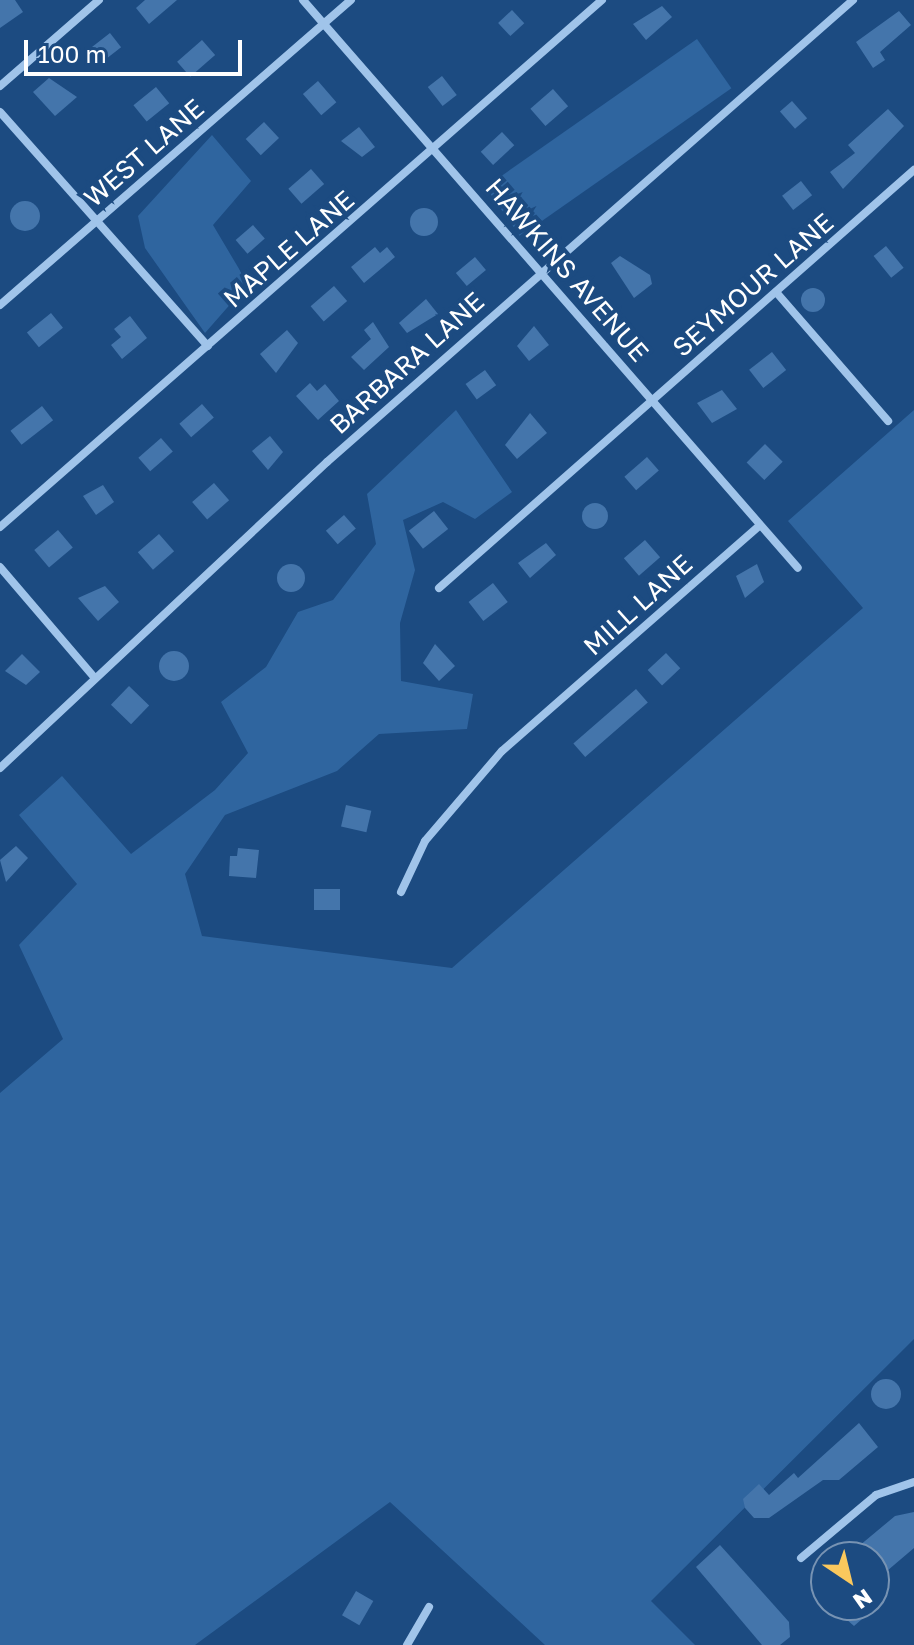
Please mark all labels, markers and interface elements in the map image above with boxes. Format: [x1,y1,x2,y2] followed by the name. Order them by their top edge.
[28,24,246,74] scale bar
[38,39,107,68] text: 100 m
[78,93,210,213] street label: WEST LANE
[479,172,655,368] street label: HAWKINS AVENUE
[217,184,361,314] street label: MAPLE LANE
[666,207,840,363] street label: SEYMOUR LANE
[324,286,490,440] street label: BARBARA LANE
[577,548,699,662] street label: MILL LANE
[810,1541,890,1621] north arrow
[848,1584,878,1615] text: N

